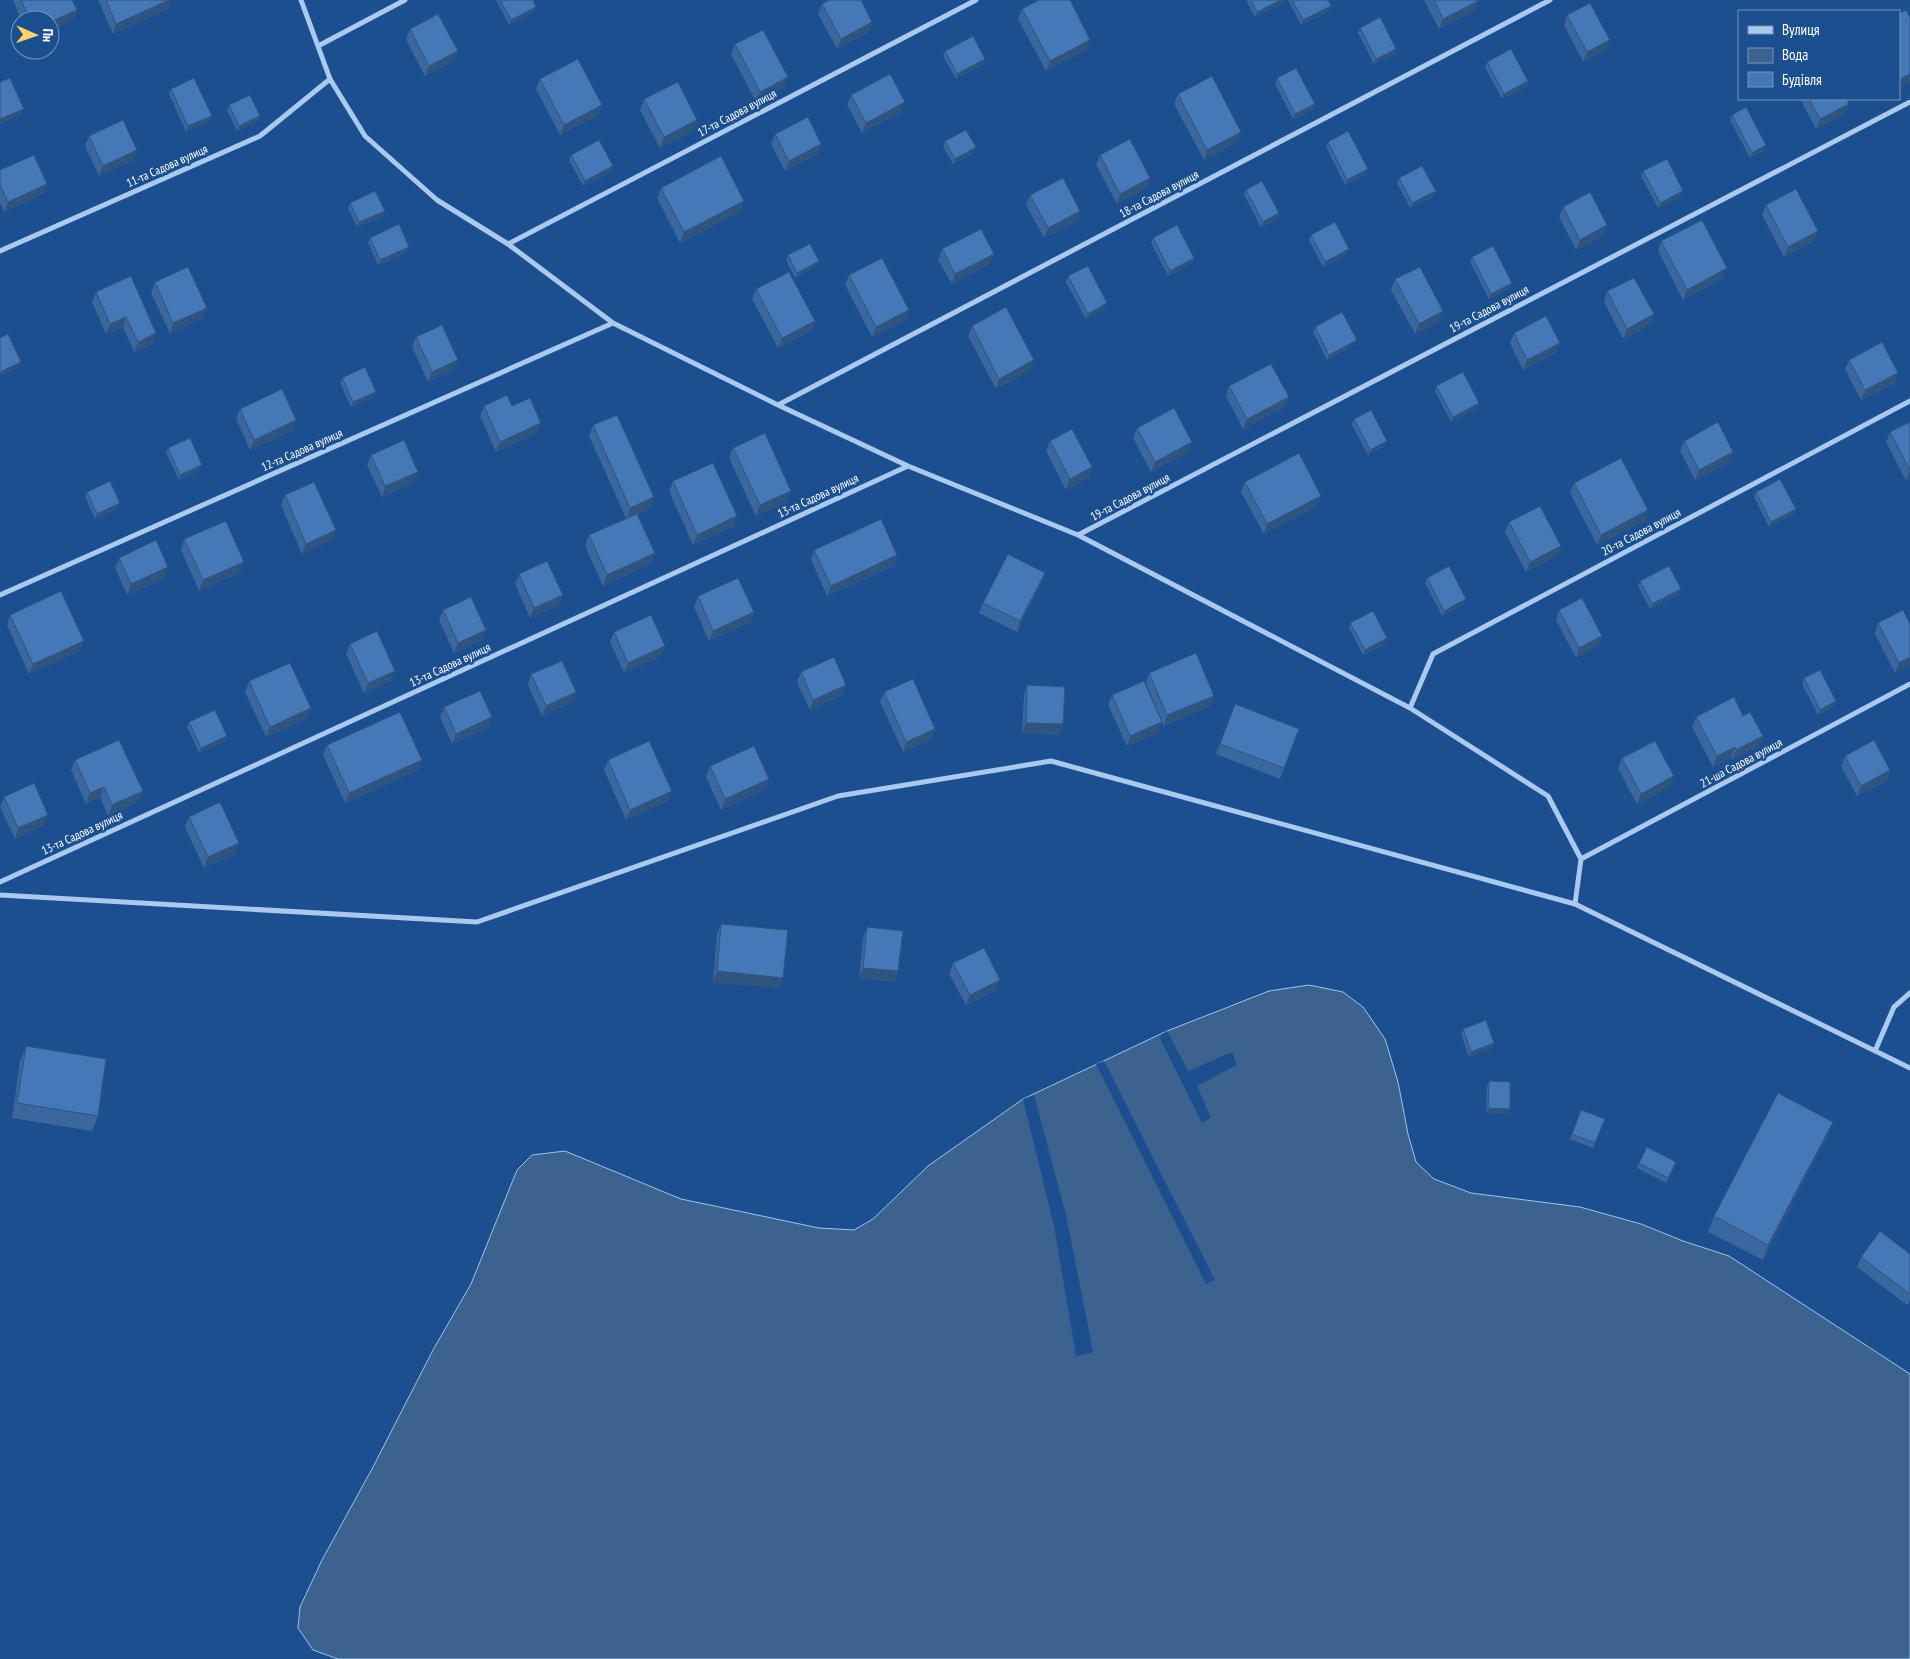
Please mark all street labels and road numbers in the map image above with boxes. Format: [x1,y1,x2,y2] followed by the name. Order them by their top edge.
[695,85,779,140] street label: 17-та Садова вулиця
[124,141,210,190] street label: 11-та Садова вулиця
[1117,166,1201,221] street label: 18-та Садова вулиця
[1447,281,1531,336] street label: 19-та Садова вулиця
[259,425,345,474] street label: 12-та Садова вулиця
[1088,469,1172,524] street label: 19-та Садова вулиця
[775,470,861,521] street label: 13-та Садова вулиця
[1599,504,1683,559] street label: 20-та Садова вулиця
[407,639,493,690] street label: 13-та Садова вулиця
[1697,734,1785,791] street label: 21-ша Садова вулиця
[39,807,125,858] street label: 13-та Садова вулиця

